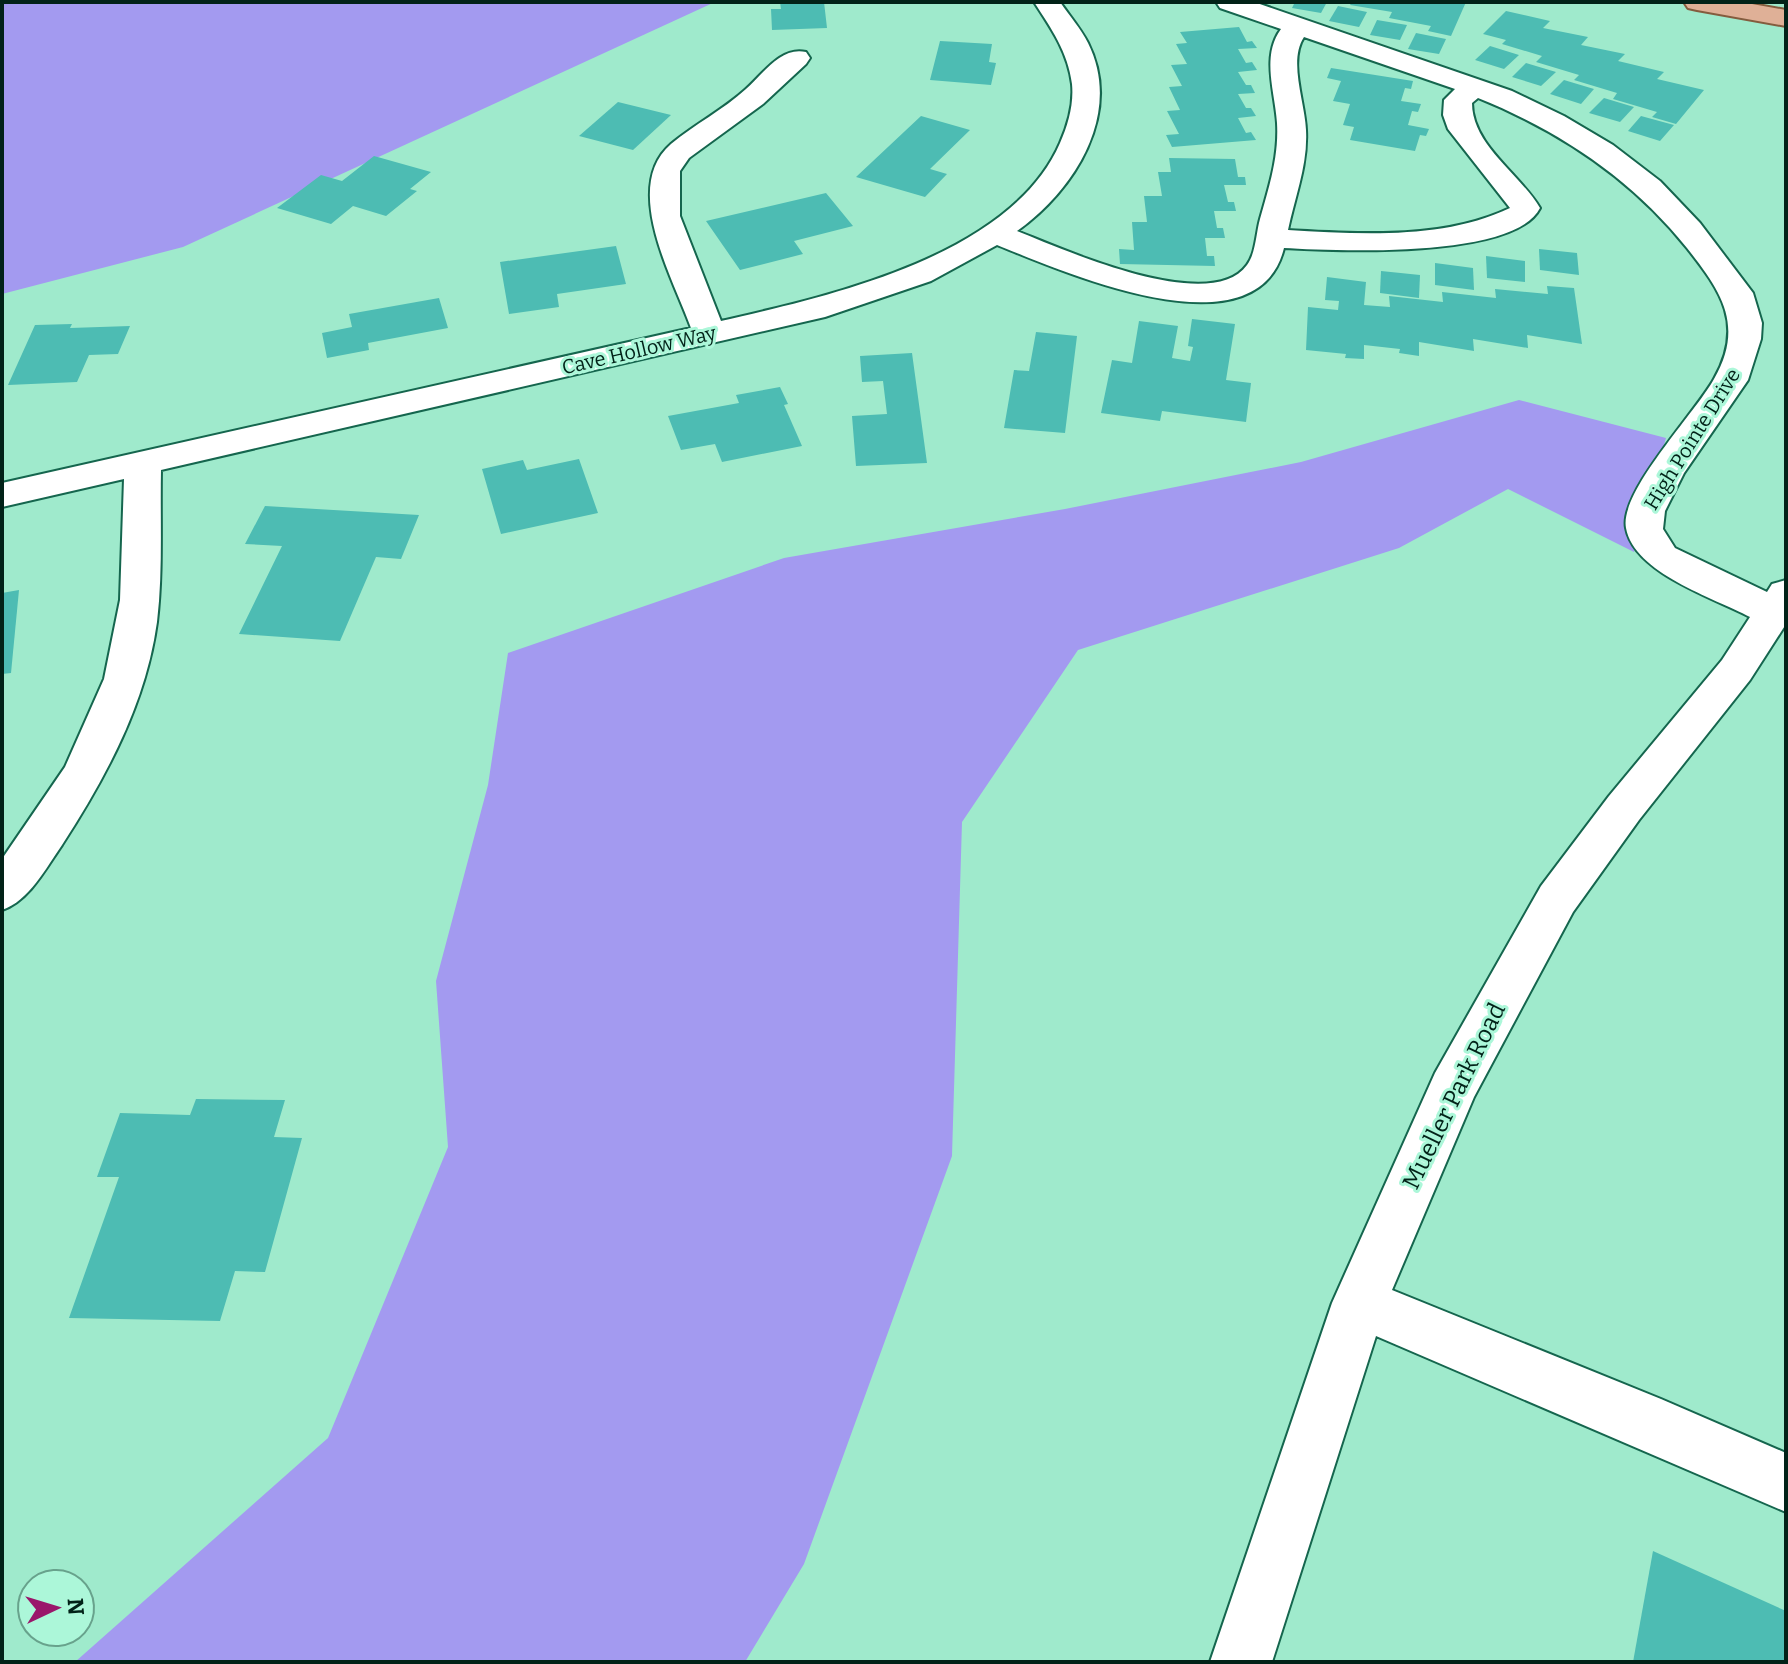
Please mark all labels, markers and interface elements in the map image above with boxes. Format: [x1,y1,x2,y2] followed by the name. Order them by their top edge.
[560,321,719,379] street label: Cave Hollow Way
[1639,364,1745,514] street label: High Pointe Drive
[1397,998,1511,1194] street label: Mueller Park Road
[16,1568,96,1648] north arrow
[61,1597,90,1616] text: N

